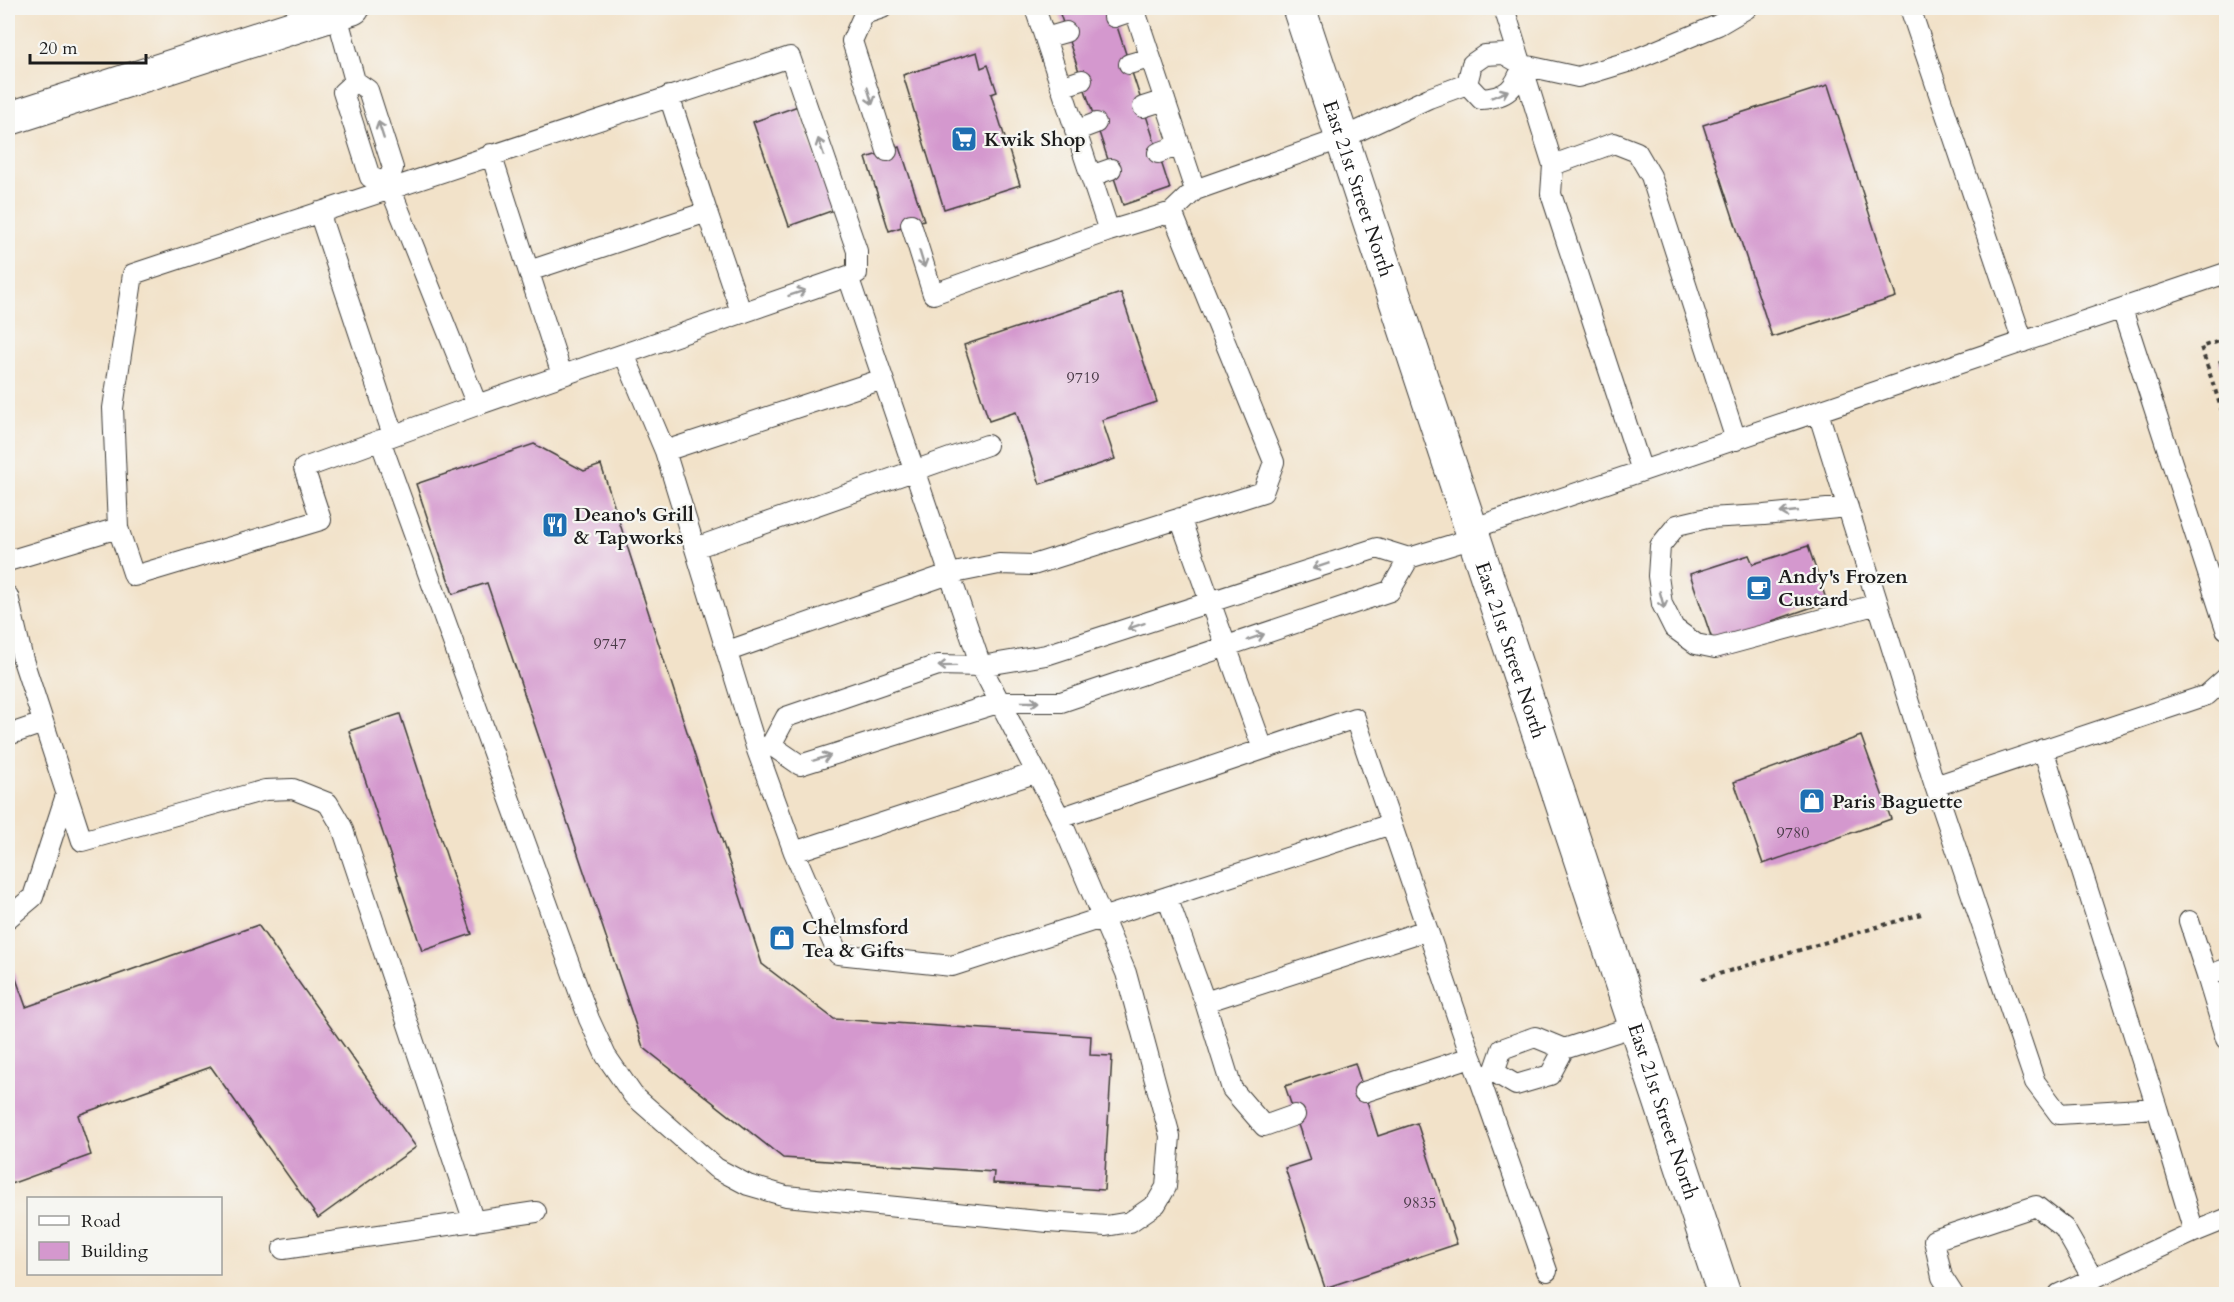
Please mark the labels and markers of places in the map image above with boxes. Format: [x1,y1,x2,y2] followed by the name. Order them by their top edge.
[949,124,979,154] supermarket icon: Kwik Shop
[984,126,1086,153] place label: Kwik Shop
[574,501,694,551] place label: Deano's Grill & Tapworks
[540,510,570,540] restaurant icon: Deano's Grill & Tapworks
[1778,563,1908,613] place label: Andy's Frozen Custard
[1744,573,1774,603] cafe icon: Andy's Frozen Custard
[1797,786,1827,816] shop icon: Paris Baguette
[1832,788,1963,815] place label: Paris Baguette
[802,914,909,964] place label: Chelmsford Tea & Gifts
[767,923,797,953] shop icon: Chelmsford Tea & Gifts

